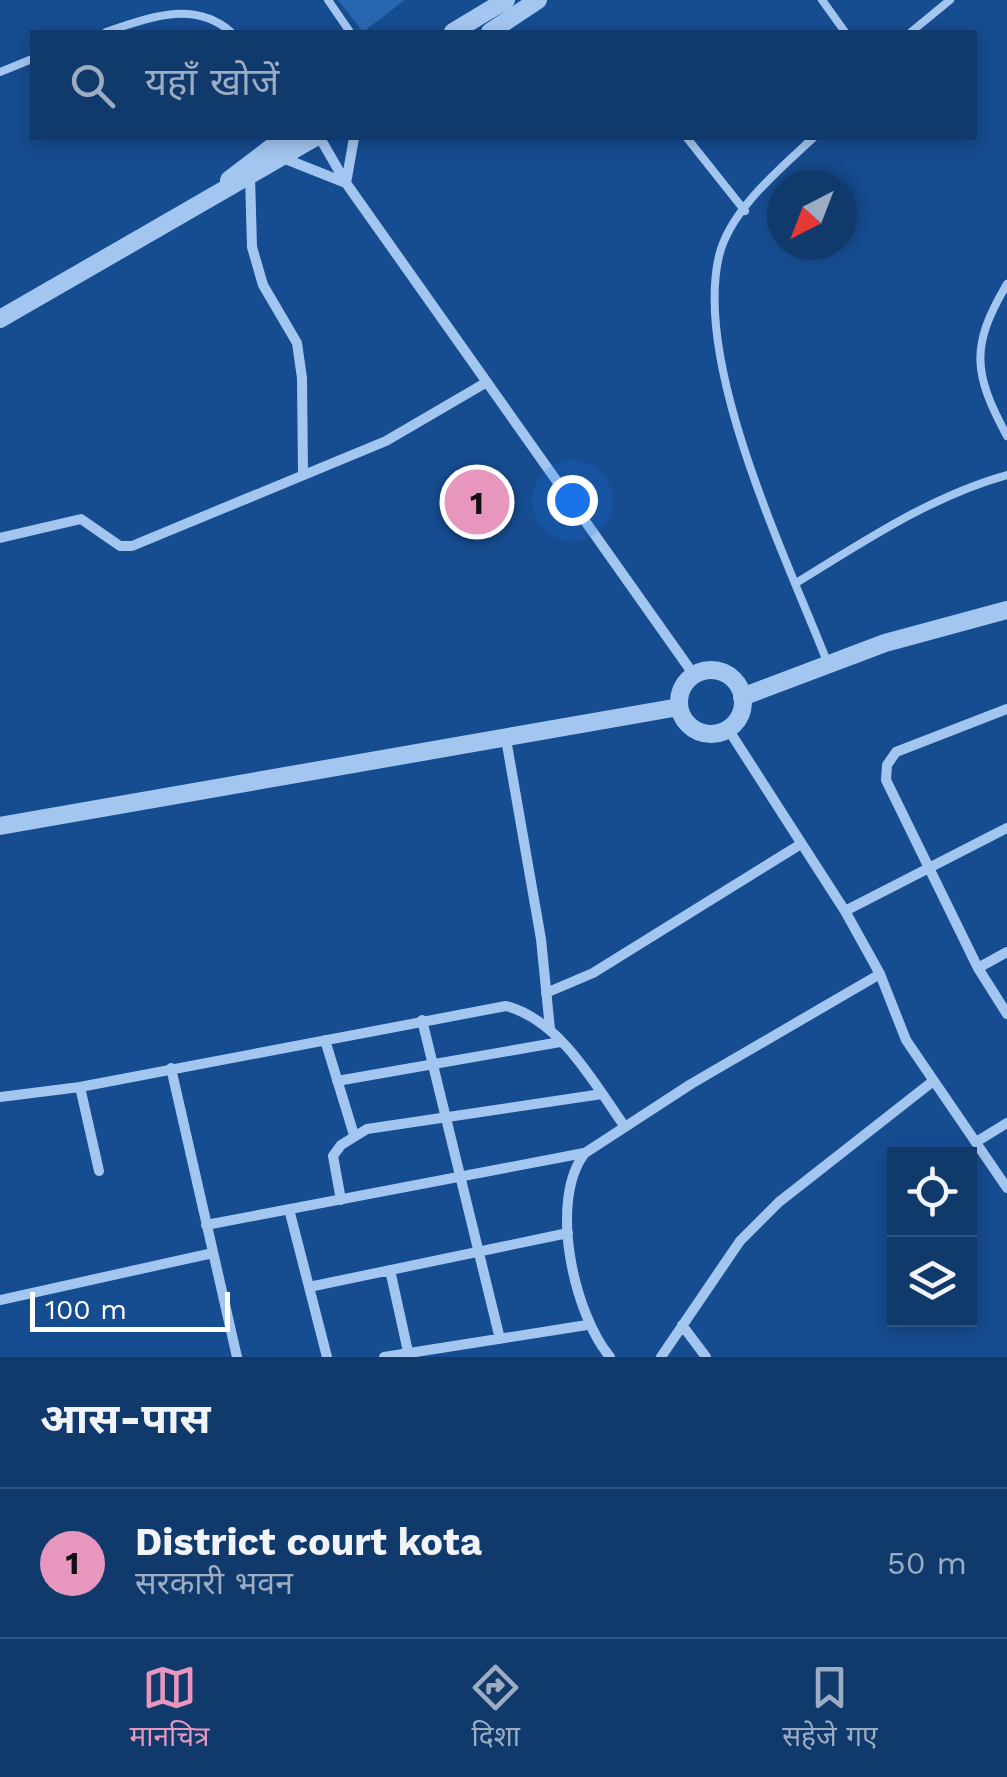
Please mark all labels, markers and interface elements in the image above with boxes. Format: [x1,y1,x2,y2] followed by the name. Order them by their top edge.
[30,30,977,140] search box
[65,58,120,113] icon: search
[145,60,279,104] text: यहाँ खोजें
[767,170,857,260] north arrow
[444,464,510,540] pin: 1
[547,475,598,526] your location
[887,1147,977,1327] map controls
[887,1147,977,1237] button: locate
[887,1237,977,1327] button: layers
[30,1287,230,1332] scale bar
[45,1293,127,1326] text: 100 m
[40,1394,210,1443] text: आस-पास
[135,1520,482,1564] text: District court kota
[66,1544,79,1582] text: 1
[887,1544,967,1582] text: 50 m
[135,1564,293,1602] text: सरकारी भवन
[129,1660,209,1757] tab: मानचित्र
[468,1660,523,1757] tab: दिशा
[782,1660,878,1757] tab: सहेजे गए

